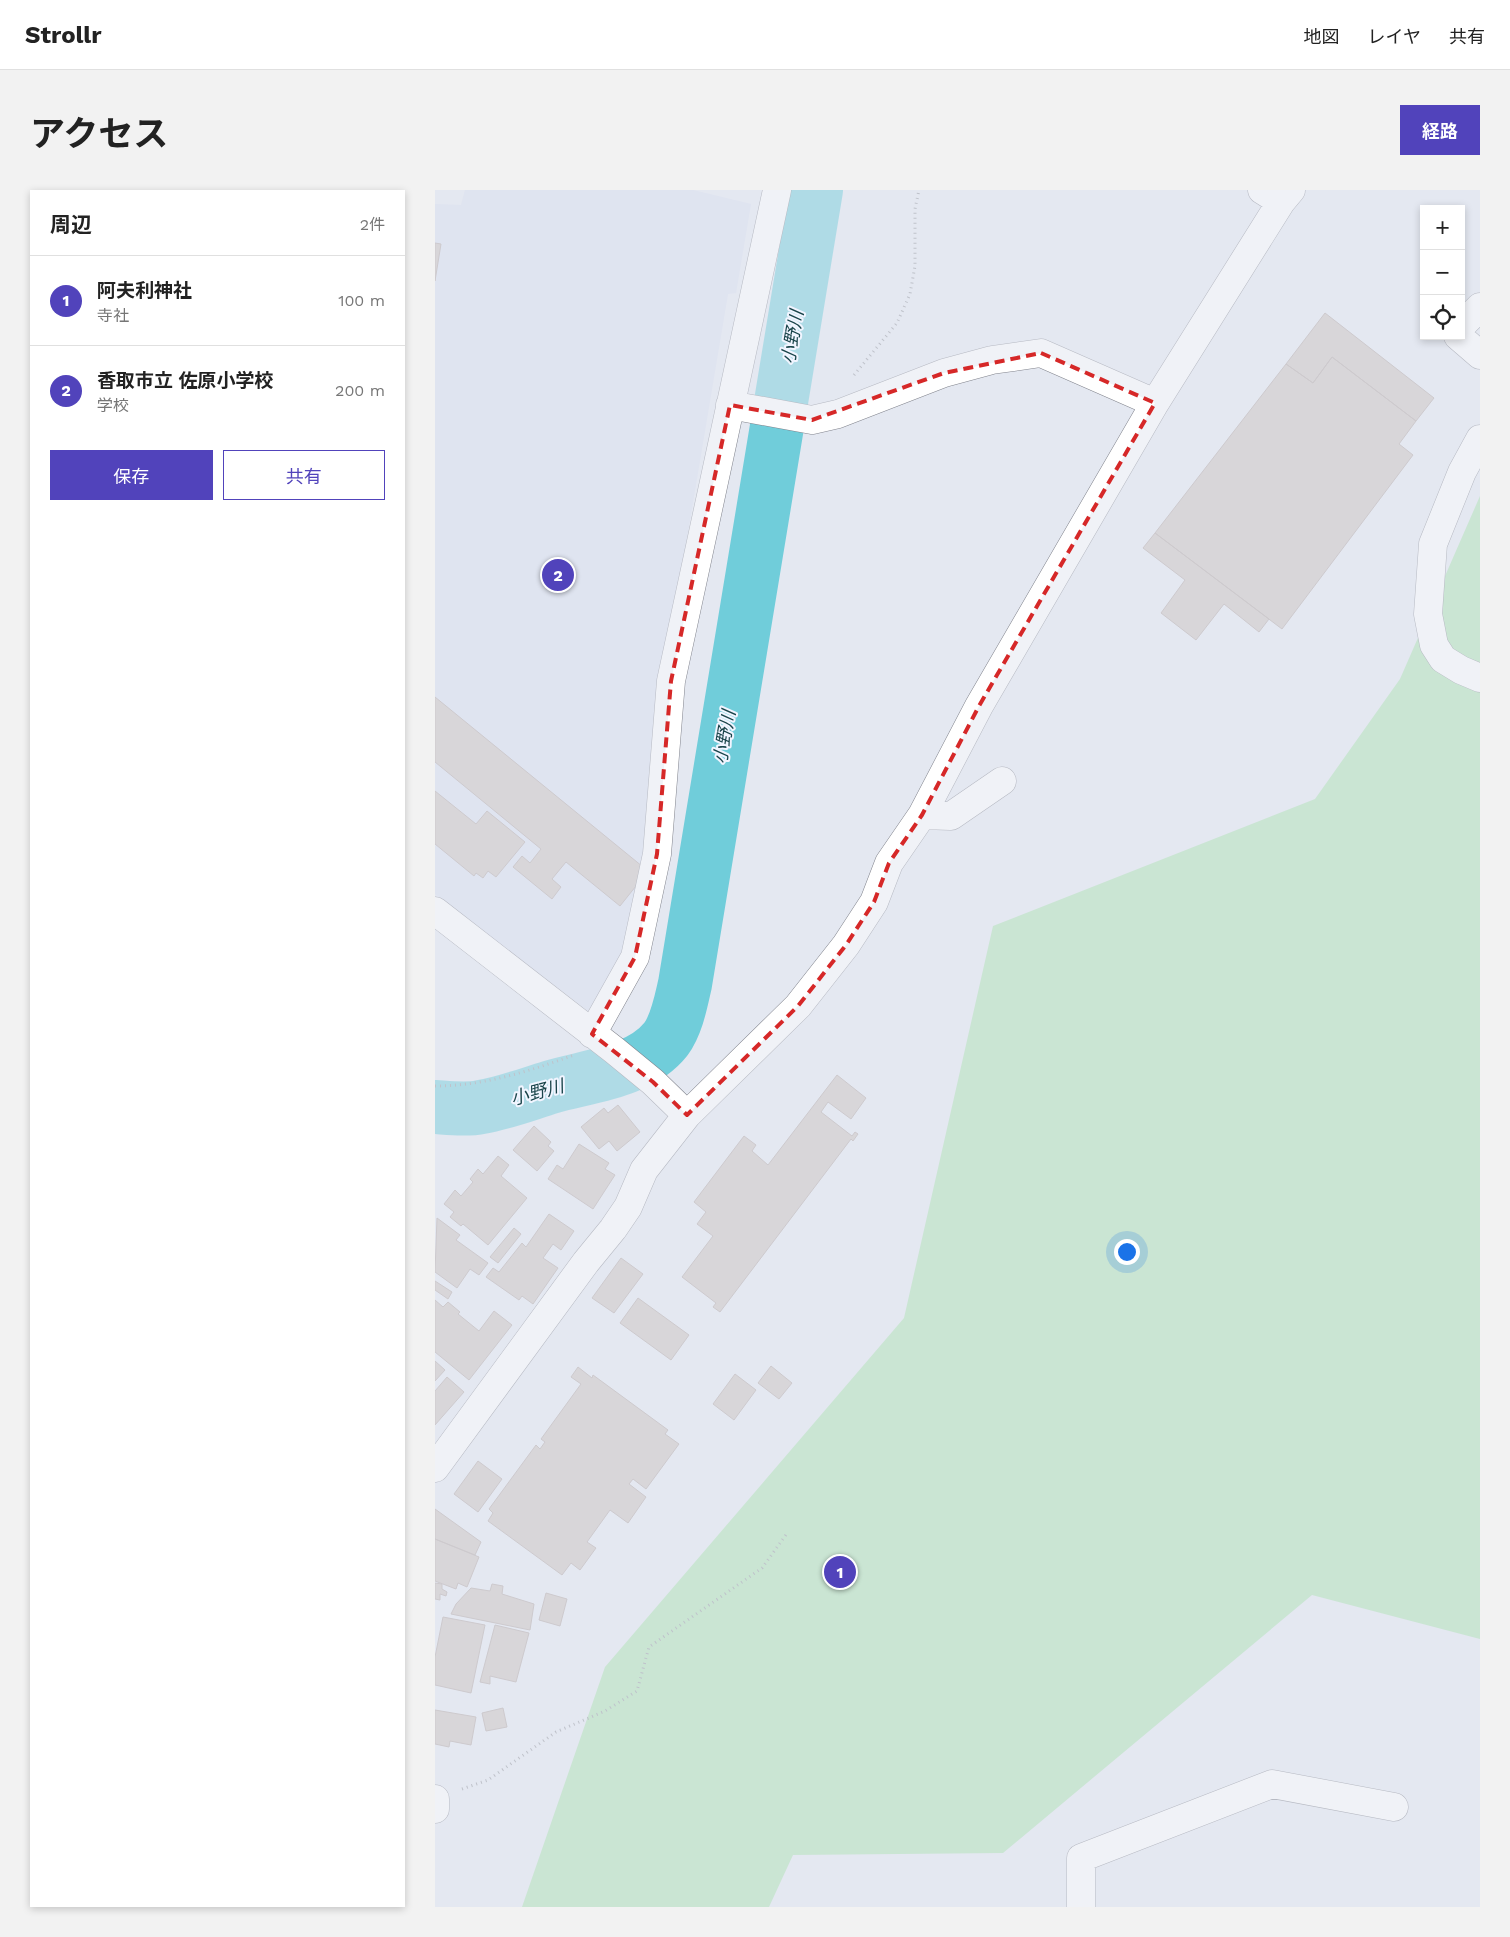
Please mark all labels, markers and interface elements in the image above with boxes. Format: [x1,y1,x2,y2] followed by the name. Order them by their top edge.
[25,21,102,49] text: Strollr
[1304,26,1340,47] text: 地図
[1368,26,1421,47] text: レイヤ
[1449,26,1485,47] text: 共有
[1400,105,1480,155] button: 経路
[30,113,168,155] text: アクセス
[1420,205,1465,340] map controls
[1420,205,1465,250] button: +
[50,212,92,237] text: 周辺
[360,215,385,234] text: 2件
[1420,250,1465,295] button: −
[97,279,192,302] text: 阿夫利神社
[63,291,69,310] text: 1
[338,291,385,310] text: 100 m
[1420,295,1465,340] button: locate
[97,306,129,325] text: 寺社
[777,307,807,365] water label: 小野川
[97,369,273,392] text: 香取市立 佐原小学校
[61,381,71,400] text: 2
[335,381,385,400] text: 200 m
[97,396,129,415] text: 学校
[50,450,213,500] button: 保存
[223,450,385,500] button: 共有
[542,556,574,594] pin: 2
[709,707,739,765] water label: 小野川
[508,1074,568,1109] water label: 小野川
[1114,1239,1140,1265] your location
[824,1553,856,1591] pin: 1

